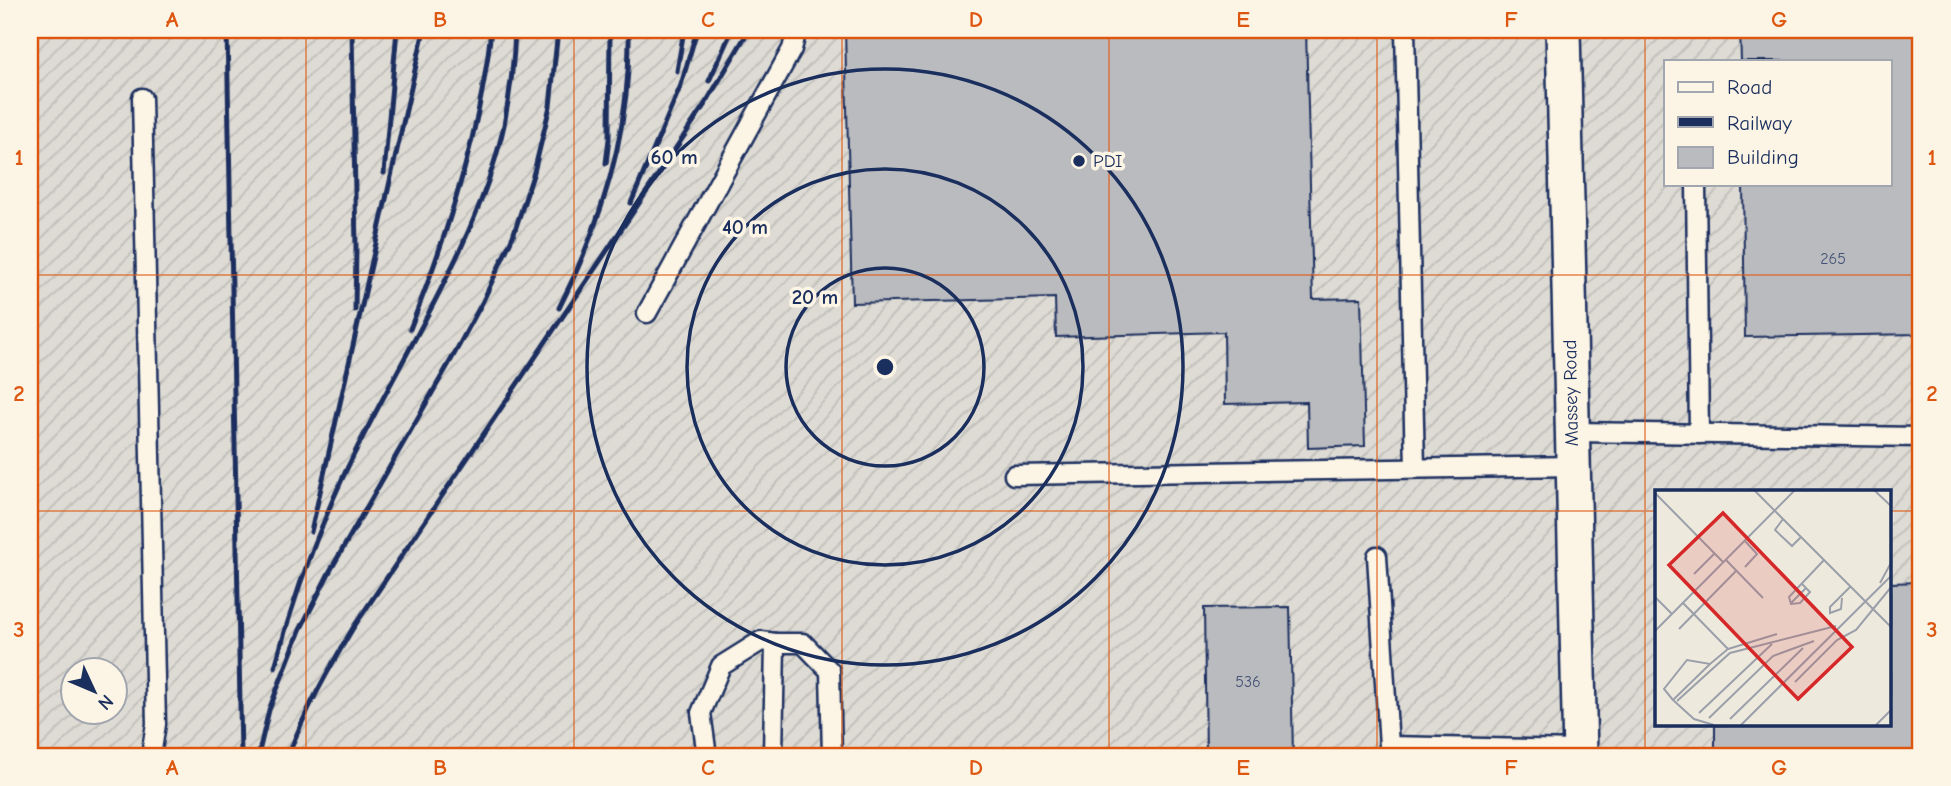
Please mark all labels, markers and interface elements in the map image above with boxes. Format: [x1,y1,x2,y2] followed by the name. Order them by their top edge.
[166,6,179,33] text: A
[433,6,447,33] text: B
[701,6,715,33] text: C
[969,6,983,33] text: D
[1236,6,1250,33] text: E
[1504,6,1518,33] text: F
[1771,6,1787,33] text: G
[1664,60,1892,186] legend
[1727,75,1772,99] text: Road
[1727,111,1792,135] text: Railway
[14,144,24,171] text: 1
[1927,144,1937,171] text: 1
[650,145,698,169] text: 60 m
[1727,145,1799,169] text: Building
[1093,150,1123,172] place label: PDI
[1071,153,1087,169] marker: PDI
[722,215,768,239] text: 40 m
[1820,250,1846,268] house number: 265
[792,285,838,309] text: 20 m
[1559,339,1583,447] street label: Massey Road
[873,355,897,379] centre of rings
[13,380,25,407] text: 2
[1926,380,1938,407] text: 2
[1655,490,1892,726] inset map
[13,616,25,643] text: 3
[1926,616,1938,643] text: 3
[60,656,130,726] north arrow
[1235,673,1261,691] house number: 536
[93,690,118,714] text: N
[166,754,179,781] text: A
[433,754,447,781] text: B
[701,754,715,781] text: C
[969,754,983,781] text: D
[1236,754,1250,781] text: E
[1504,754,1518,781] text: F
[1771,754,1787,781] text: G

